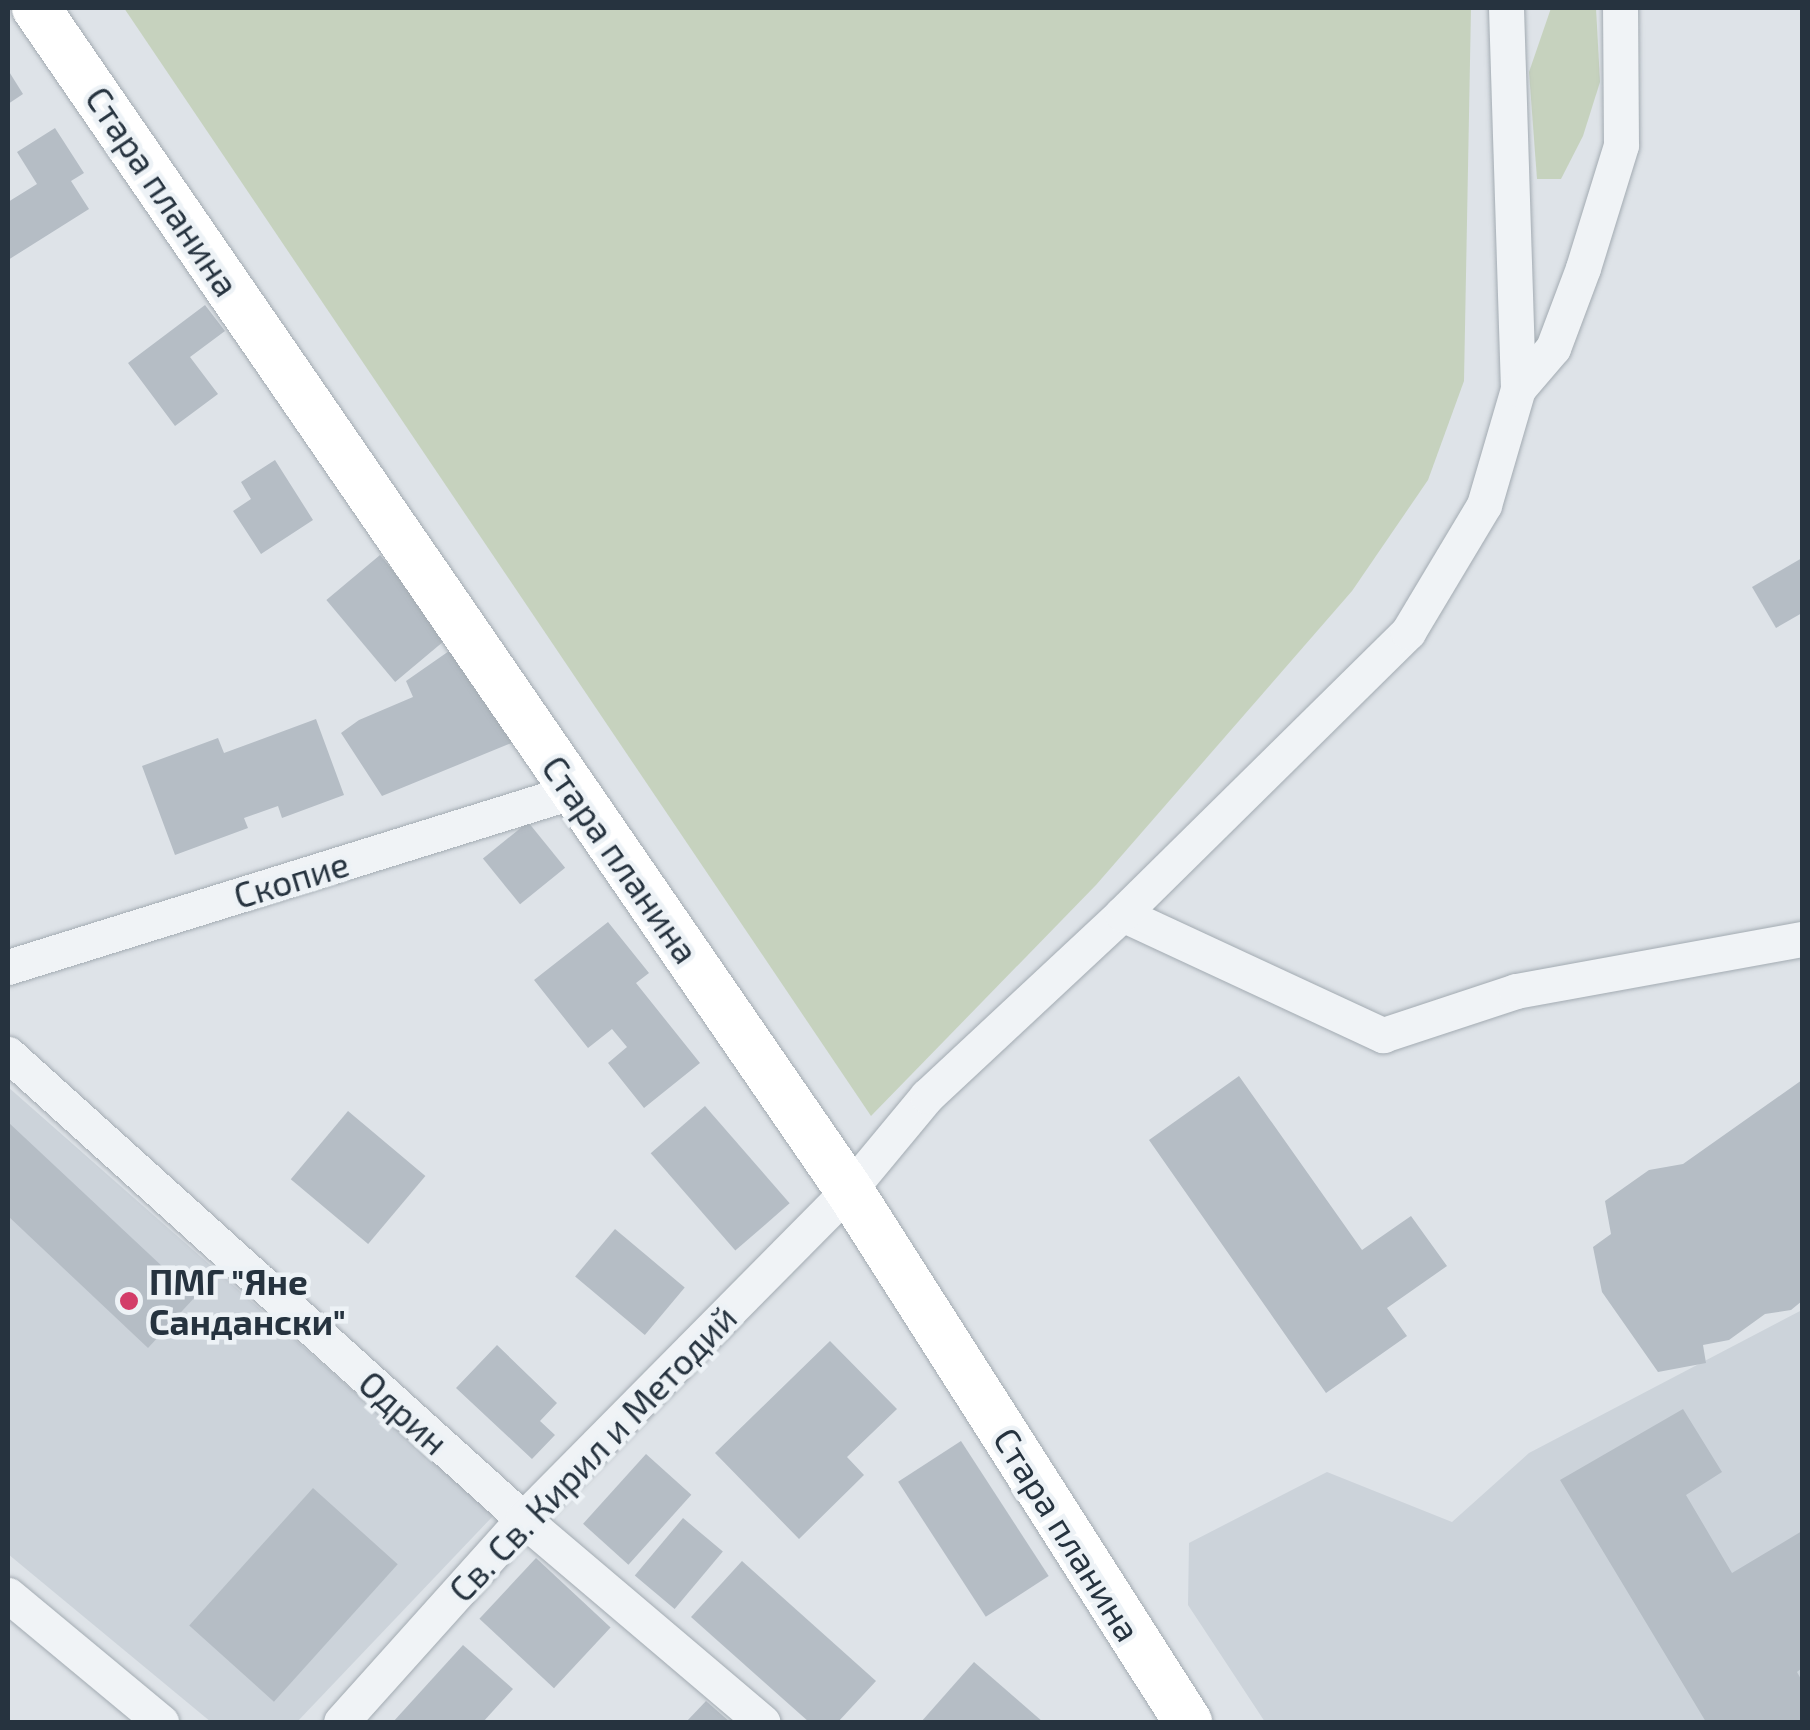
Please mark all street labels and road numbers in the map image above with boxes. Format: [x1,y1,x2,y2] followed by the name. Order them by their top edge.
[77,78,249,304] street label: Стара планина
[534,747,708,971] street label: Стара планина
[228,842,354,916] street label: Скопие
[440,1296,744,1610] street label: Св. Св. Кирил и Методий
[351,1361,457,1463] street label: Одрин
[986,1420,1150,1648] street label: Стара планина

